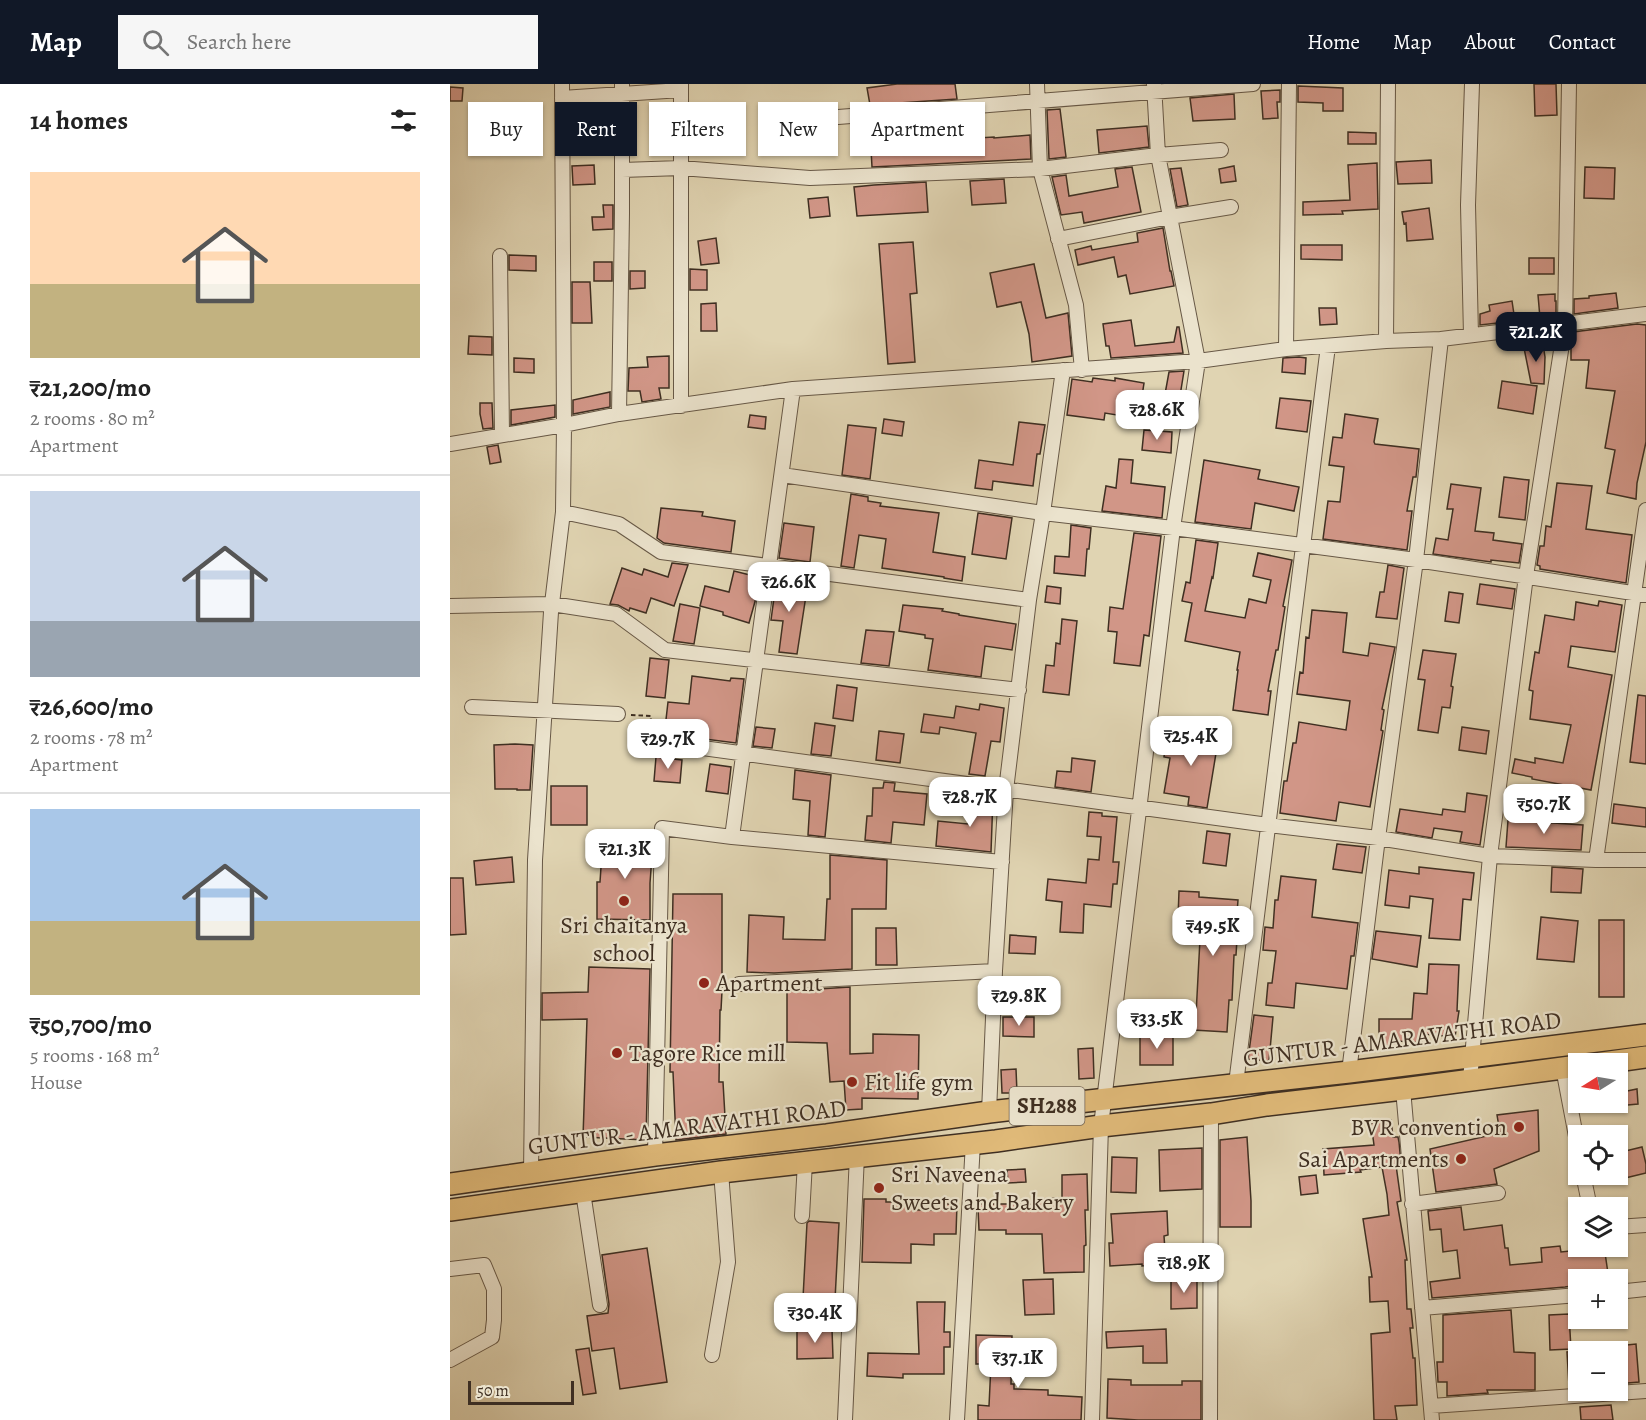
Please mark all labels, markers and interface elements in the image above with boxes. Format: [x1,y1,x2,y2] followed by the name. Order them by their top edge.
[118,15,538,69] search box
[30,23,82,61] text: Map
[139,26,172,59] icon: search
[187,27,291,57] text: Search here
[1307,28,1360,56] text: Home
[1393,28,1431,56] text: Map
[1464,28,1516,56] text: About
[1549,28,1616,56] text: Contact
[468,102,543,156] chip: Buy
[555,102,637,156] chip: Rent
[649,102,746,156] chip: Filters
[758,102,838,156] chip: New
[850,102,985,156] chip: Apartment
[30,103,128,138] text: 14 homes
[387,104,420,137] icon: filters
[171,211,279,319] icon: home
[1487,312,1585,363] pin: ₹21.2K
[1510,318,1562,345] text: ₹21.2K
[30,370,151,405] text: ₹21,200/mo
[1108,390,1206,441] pin: ₹28.6K
[1130,396,1184,423] text: ₹28.6K
[30,405,155,432] text: 2 rooms · 80 m²
[30,432,119,459] text: Apartment
[171,530,279,638] icon: home
[740,562,838,613] pin: ₹26.6K
[762,568,816,595] text: ₹26.6K
[30,689,153,724] text: ₹26,600/mo
[1142,716,1240,767] pin: ₹25.4K
[619,719,717,770] pin: ₹29.7K
[1164,722,1218,749] text: ₹25.4K
[30,724,153,751] text: 2 rooms · 78 m²
[641,725,695,752] text: ₹29.7K
[30,751,119,778] text: Apartment
[921,777,1019,828] pin: ₹28.7K
[943,783,997,810] text: ₹28.7K
[1495,784,1593,835] pin: ₹50.7K
[1517,790,1571,817] text: ₹50.7K
[576,829,674,880] pin: ₹21.3K
[599,835,651,862] text: ₹21.3K
[171,848,279,956] icon: home
[617,894,631,908] marker: Sri chaitanya school
[1164,906,1262,957] pin: ₹49.5K
[560,909,689,969] place label: Sri chaitanya school
[1186,912,1240,939] text: ₹49.5K
[715,967,822,999] place label: Apartment
[697,976,711,990] marker: Apartment
[970,976,1068,1027] pin: ₹29.8K
[992,982,1046,1009] text: ₹29.8K
[1108,999,1206,1050] pin: ₹33.5K
[1241,1004,1563,1074] street label: GUNTUR - AMARAVATHI ROAD
[1131,1005,1183,1032] text: ₹33.5K
[30,1007,152,1042] text: ₹50,700/mo
[629,1037,786,1069] place label: Tagore Rice mill
[30,1042,159,1069] text: 5 rooms · 168 m²
[610,1046,624,1060] marker: Tagore Rice mill
[1568,1053,1628,1113] north arrow
[1568,1053,1628,1401] map controls
[864,1066,974,1098] place label: Fit life gym
[30,1069,82,1096] text: House
[845,1075,859,1089] marker: Fit life gym
[1010,1087,1084,1125] road number: SH288
[526,1092,848,1162] street label: GUNTUR - AMARAVATHI ROAD
[1350,1111,1507,1143] place label: BVR convention
[1512,1120,1526,1134] marker: BVR convention
[1568,1125,1628,1185] button: locate
[1298,1143,1449,1175] place label: Sai Apartments
[1454,1152,1468,1166] marker: Sai Apartments
[891,1158,1074,1218] place label: Sri Naveena Sweets and Bakery
[872,1181,886,1195] marker: Sri Naveena Sweets and Bakery
[1568,1197,1628,1257] button: layers
[1135,1243,1233,1294] pin: ₹18.9K
[1158,1249,1210,1276] text: ₹18.9K
[1568,1269,1628,1329] button: +
[766,1293,864,1344] pin: ₹30.4K
[788,1299,842,1326] text: ₹30.4K
[969,1338,1067,1389] pin: ₹37.1K
[1568,1341,1628,1401] button: −
[993,1344,1043,1371] text: ₹37.1K
[468,1378,574,1406] scale bar
[477,1380,509,1402] text: 50 m

